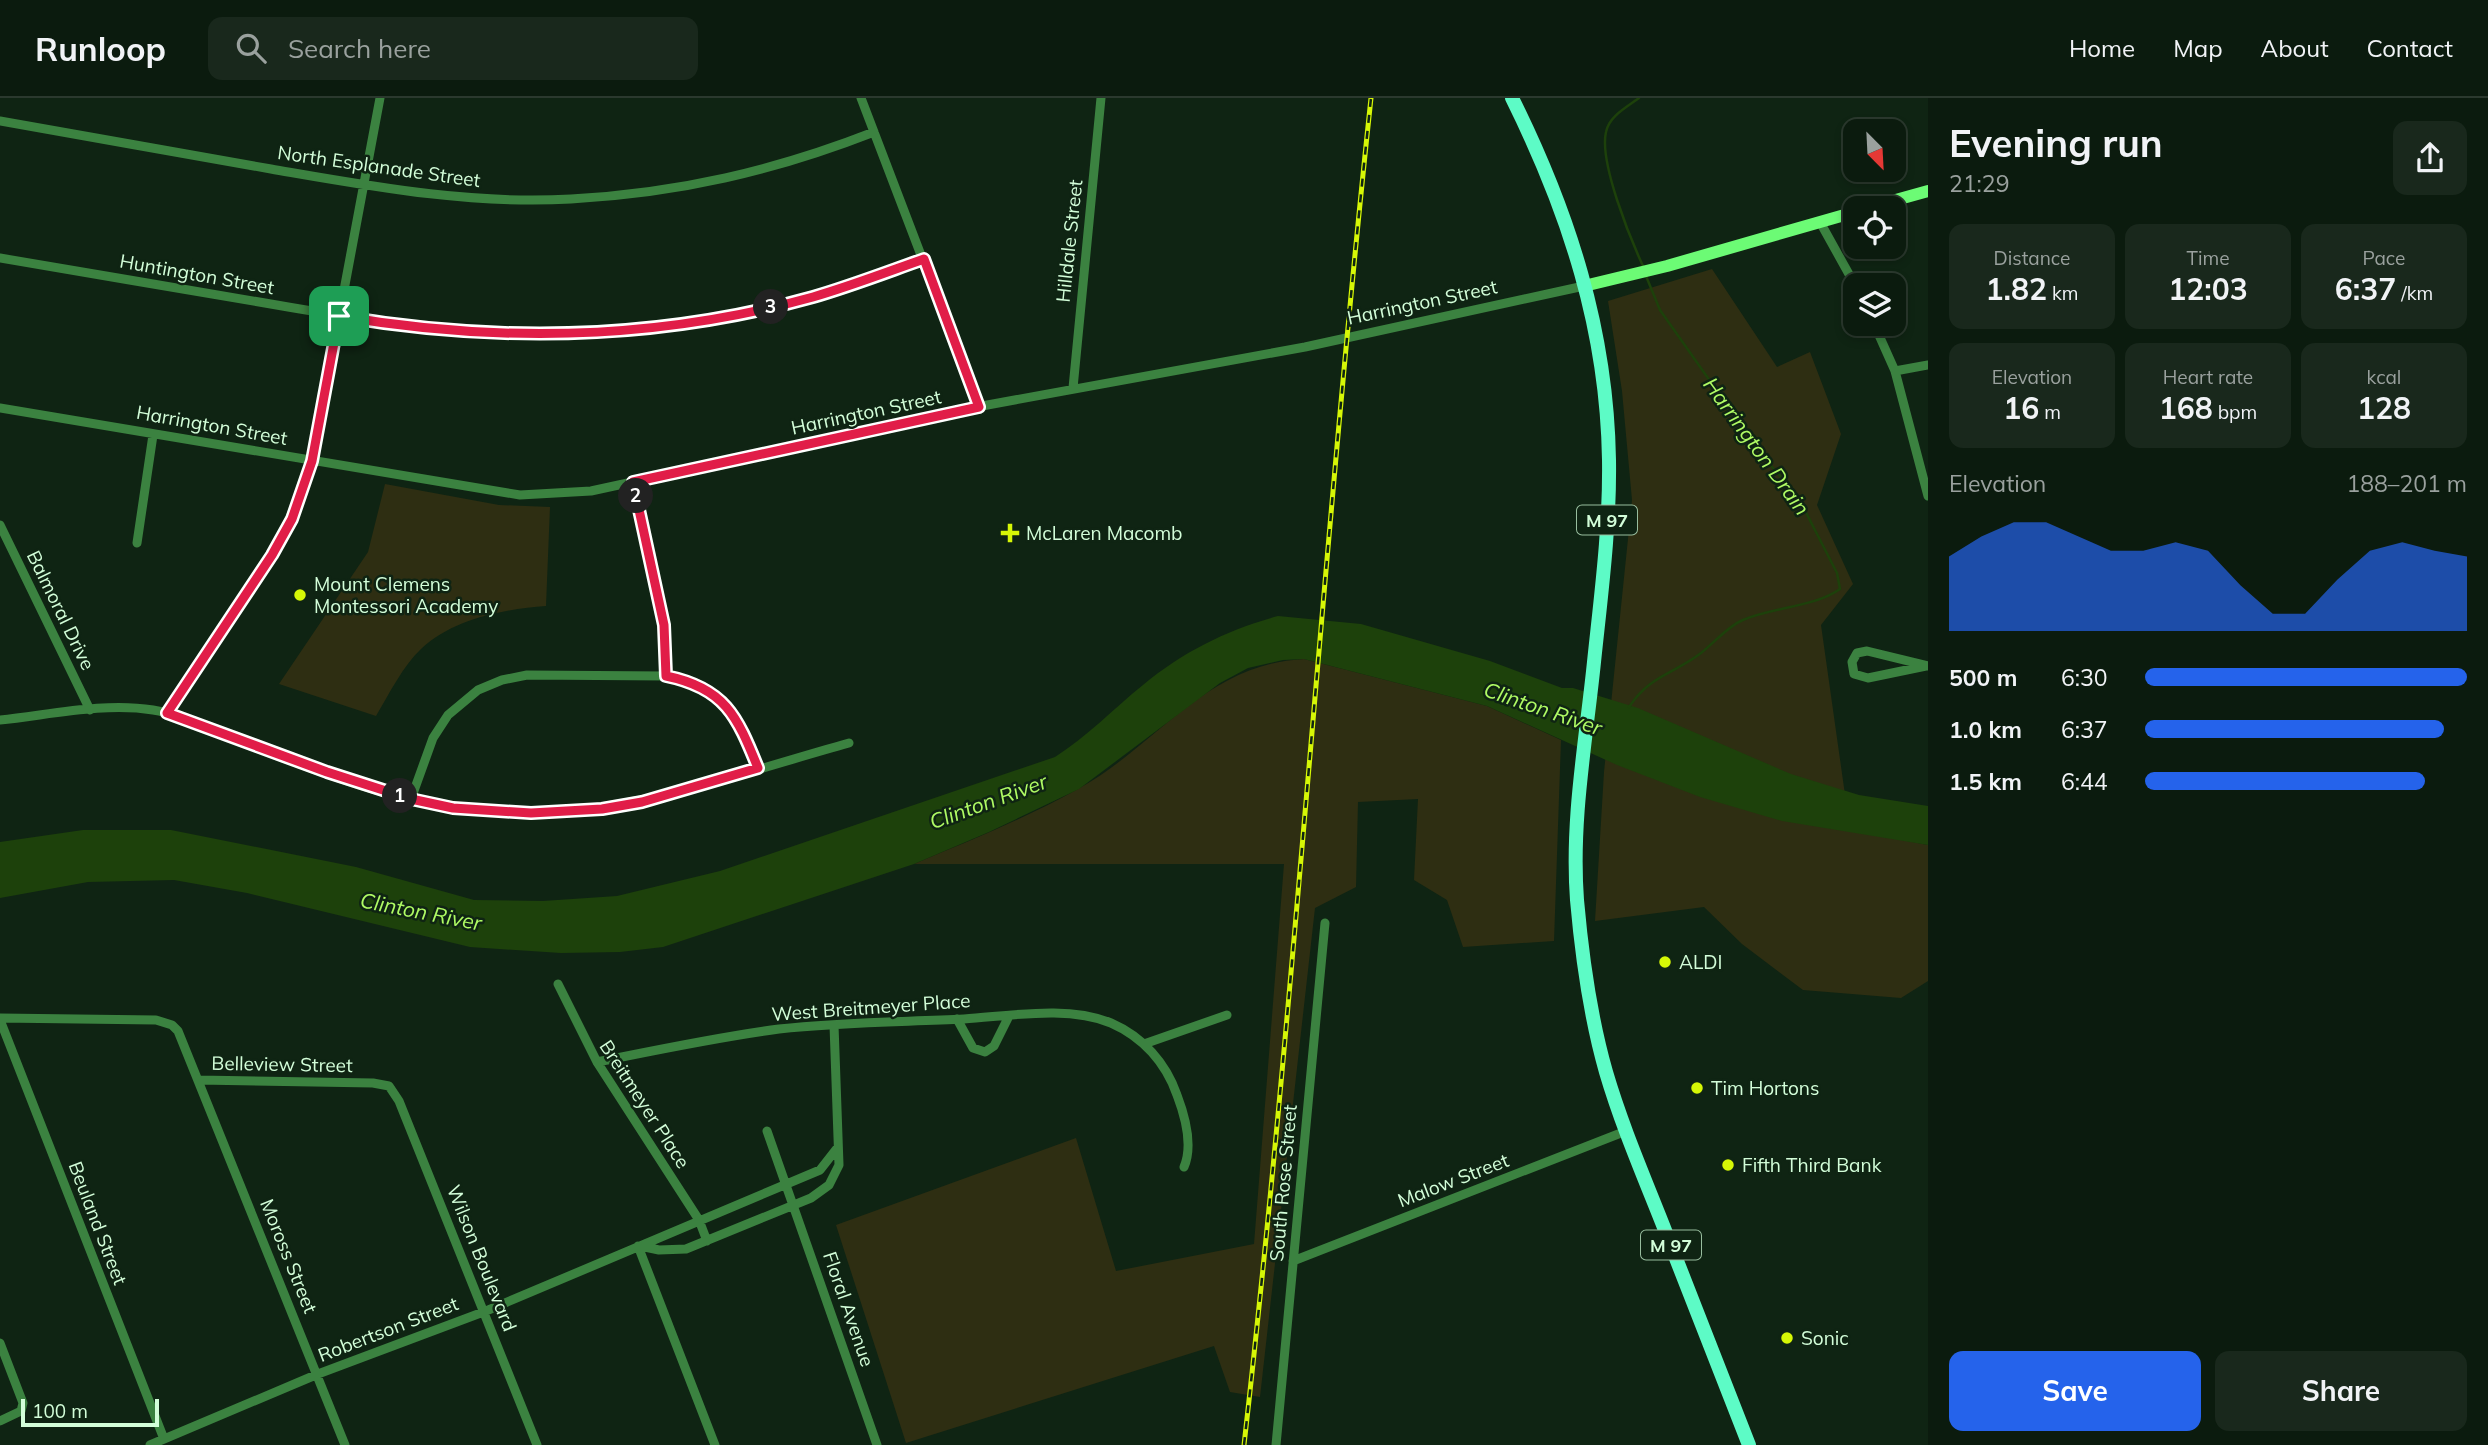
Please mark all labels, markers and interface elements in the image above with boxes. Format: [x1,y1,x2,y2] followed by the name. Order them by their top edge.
[208,17,698,80] search box
[35,28,166,69] text: Runloop
[232,29,270,67] icon: search
[288,32,431,65] text: Search here
[2069,33,2135,63] text: Home
[2173,33,2223,63] text: Map
[2261,33,2329,63] text: About
[2367,33,2453,63] text: Contact
[1843,119,1906,182] north arrow
[1843,119,1906,336] map controls
[1949,119,2163,167] text: Evening run
[2393,121,2467,195] button: share
[276,140,482,192] street label: North Esplanade Street
[1949,169,2009,198] text: 21:29
[1051,178,1087,304] street label: Hilldale Street
[1843,196,1906,259] button: locate
[1994,246,2070,270] text: Distance
[2186,246,2230,270] text: Time
[2363,246,2405,270] text: Pace
[118,249,276,299] street label: Huntington Street
[1986,270,2047,308] text: 1.82
[2168,270,2248,308] text: 12:03
[2335,270,2396,308] text: 6:37
[1843,273,1906,336] button: layers
[1345,274,1500,330] street label: Harrington Street
[2047,281,2078,305] text: km
[2396,281,2433,305] text: /km
[309,286,369,346] pin
[754,290,788,325] pin: 3
[765,294,776,318] text: 3
[320,297,358,335] icon: arrive
[1992,365,2072,389] text: Elevation
[2163,365,2253,389] text: Heart rate
[2367,365,2401,389] text: kcal
[1698,372,1816,520] water label: Harrington Drain
[789,384,944,440] street label: Harrington Street
[2003,389,2039,427] text: 16
[2159,389,2213,427] text: 168
[2357,389,2411,427] text: 128
[135,400,290,450] street label: Harrington Street
[2039,400,2061,424] text: m
[2213,400,2257,424] text: bpm
[1949,469,2046,498] text: Elevation
[2346,469,2467,498] text: 188–201 m
[618,478,654,514] pin: 2
[630,483,641,507] text: 2
[1577,506,1637,534] road number: M 97
[1026,521,1183,545] place label: McLaren Macomb
[1000,523,1020,543] marker: McLaren Macomb
[22,546,100,674] street label: Balmoral Drive
[314,572,498,618] place label: Mount Clemens Montessori Academy
[292,587,308,603] marker: Mount Clemens Montessori Academy
[1949,663,2017,692] text: 500 m
[2061,663,2108,692] text: 6:30
[1480,676,1607,741] water label: Clinton River
[1949,715,2022,744] text: 1.0 km
[2061,715,2108,744] text: 6:37
[926,767,1052,834] water label: Clinton River
[1949,767,2022,796] text: 1.5 km
[2061,767,2108,796] text: 6:44
[382,778,418,814] pin: 1
[394,783,405,807] text: 1
[358,886,485,936] water label: Clinton River
[1679,950,1722,974] place label: ALDI
[1657,954,1673,970] marker: ALDI
[771,988,971,1026] street label: West Breitmeyer Place
[595,1035,695,1173] street label: Breitmeyer Place
[211,1051,353,1077] street label: Belleview Street
[1711,1076,1819,1100] place label: Tim Hortons
[1689,1080,1705,1096] marker: Tim Hortons
[1264,1103,1302,1262] street label: South Rose Street
[1394,1148,1512,1212] street label: Malow Street
[1742,1153,1882,1177] place label: Fifth Third Bank
[1720,1157,1736,1173] marker: Fifth Third Bank
[63,1158,133,1288] street label: Beuland Street
[442,1181,522,1335] street label: Wilson Boulevard
[255,1195,323,1317] street label: Moross Street
[1641,1230,1701,1260] road number: M 97
[818,1248,880,1370] street label: Floral Avenue
[314,1291,462,1367] street label: Robertson Street
[1801,1326,1849,1350] place label: Sonic
[1779,1330,1795,1346] marker: Sonic
[1949,1351,2201,1431] button: Save
[2215,1351,2467,1431] button: Share
[21,1396,159,1428] scale bar
[32,1399,88,1423] text: 100 m

